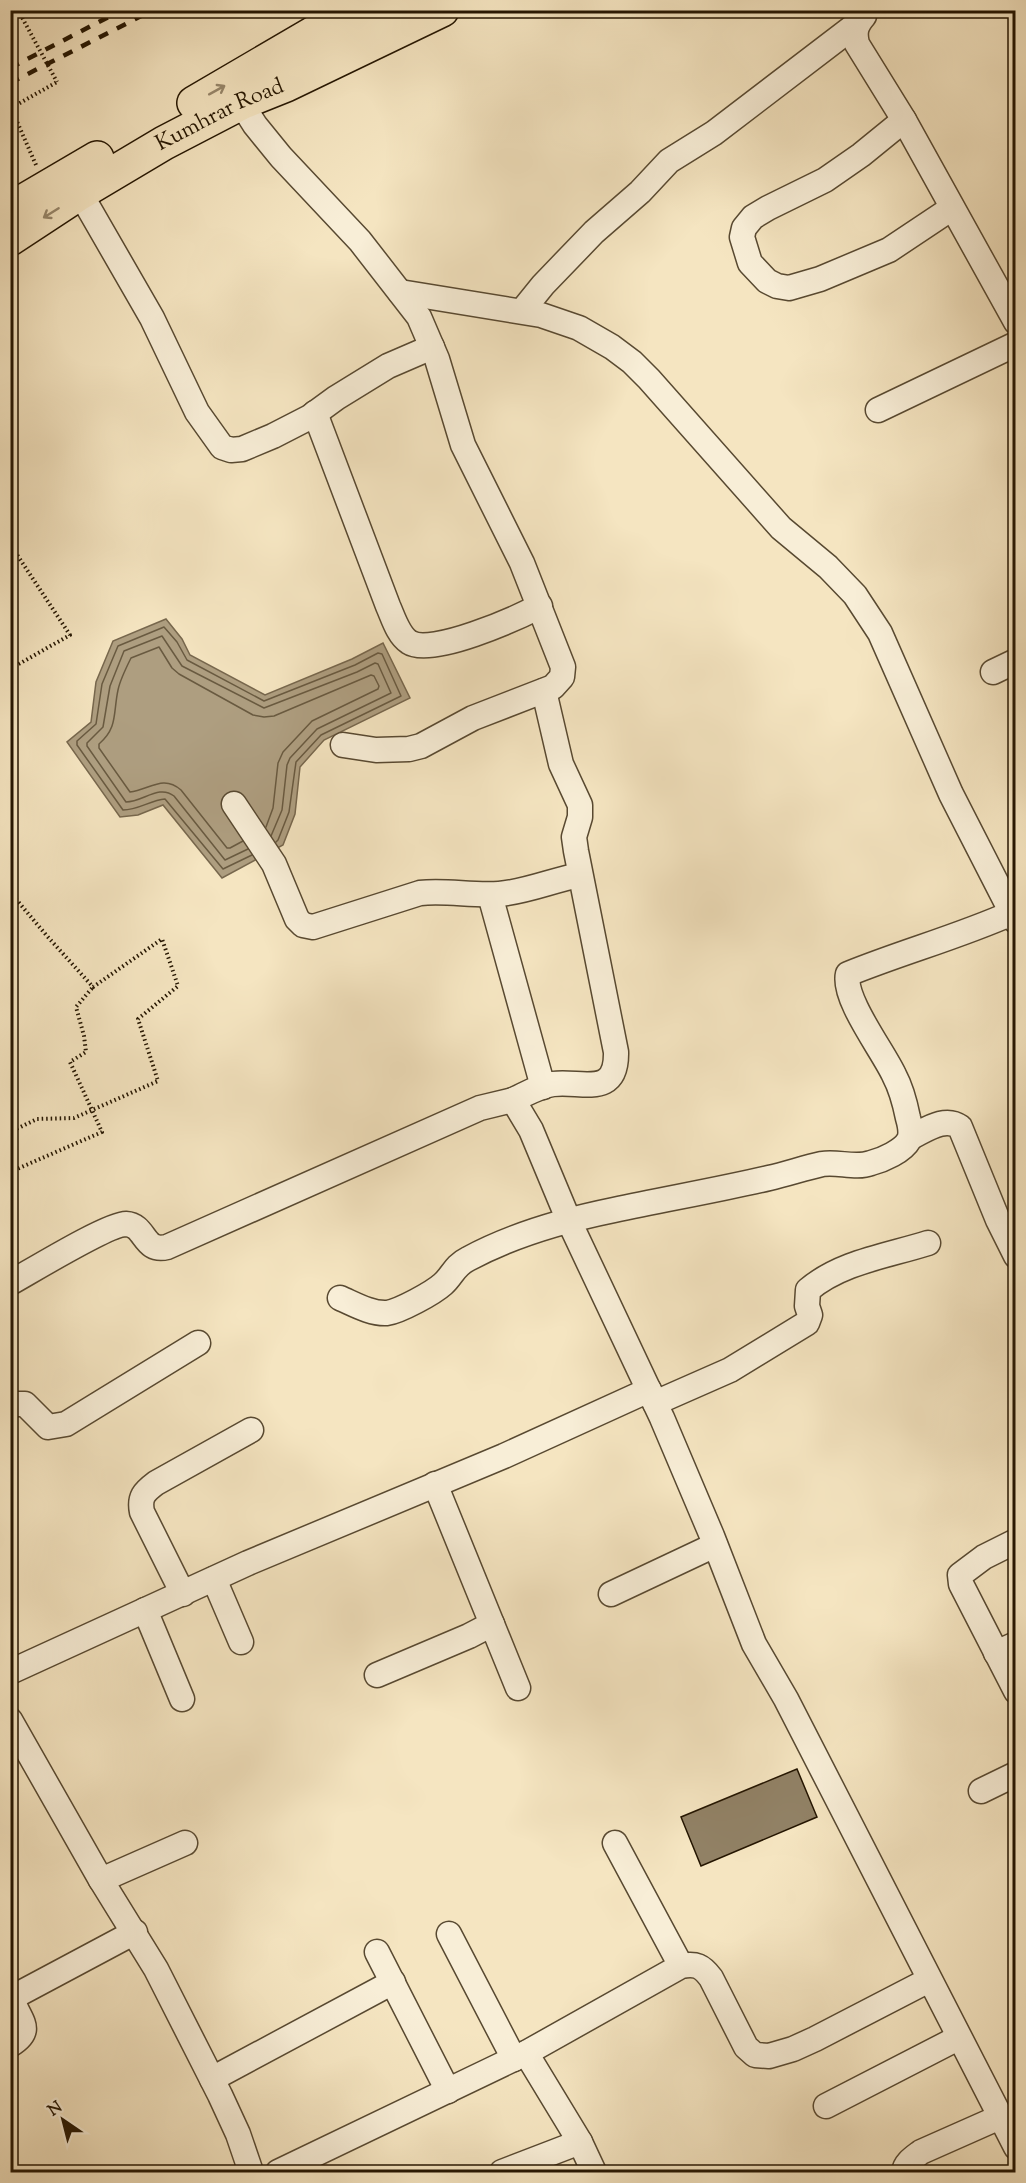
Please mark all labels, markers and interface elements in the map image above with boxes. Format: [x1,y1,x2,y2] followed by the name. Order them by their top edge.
[150,71,289,161] street label: Kumhrar Road
[208,84,225,96] one-way arrow
[43,207,60,219] one-way arrow
[33,2090,93,2150] north arrow
[44,2097,68,2123] text: N

